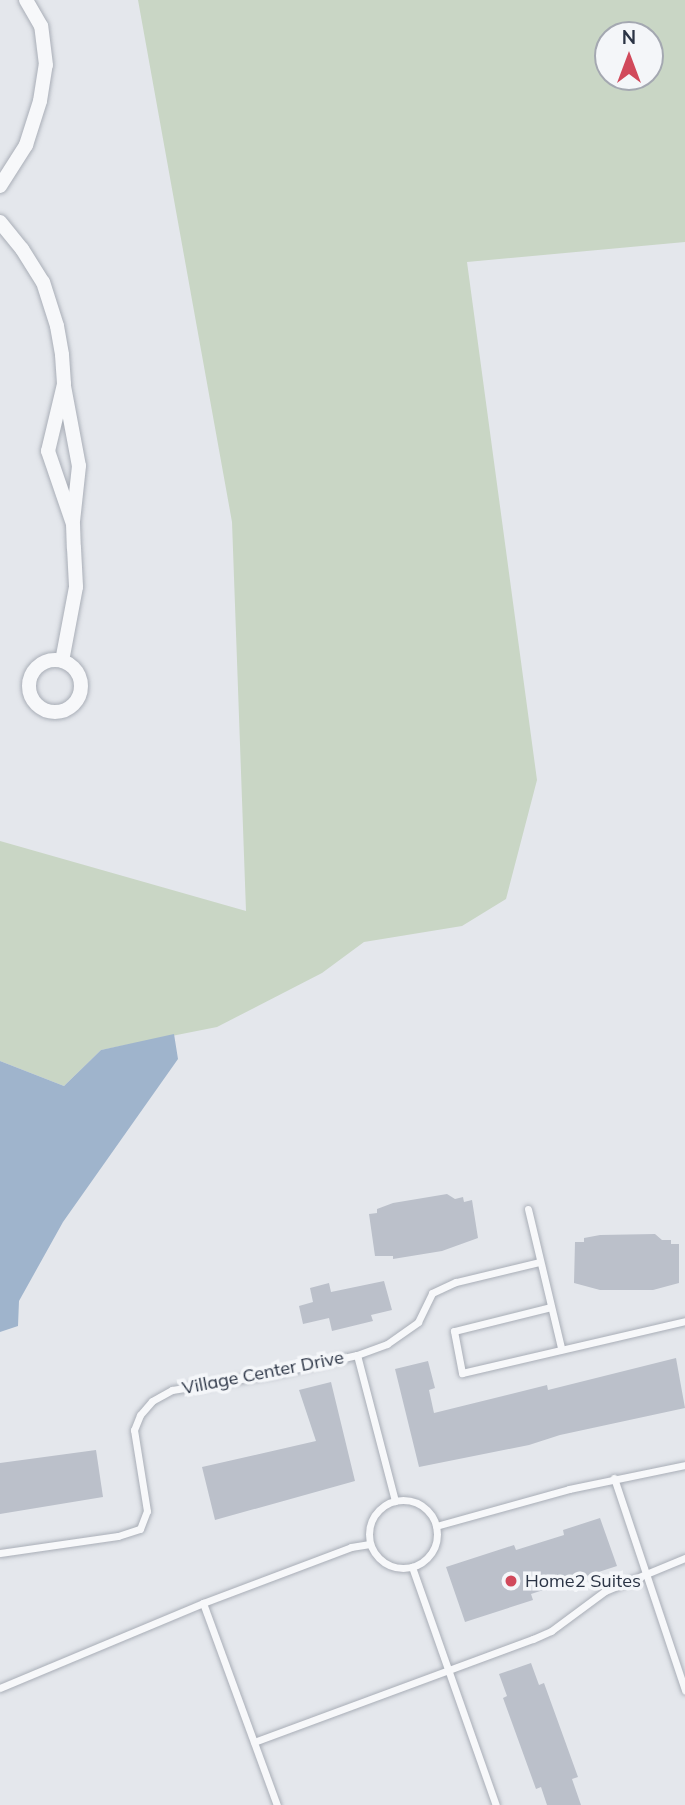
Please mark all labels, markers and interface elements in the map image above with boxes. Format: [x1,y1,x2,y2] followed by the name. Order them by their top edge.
[594,21,664,91] north arrow
[622,25,636,49] text: N
[180,1347,346,1399] street label: Village Center Drive
[525,1570,641,1592] place label: Home2 Suites
[503,1573,519,1589] marker: Home2 Suites

